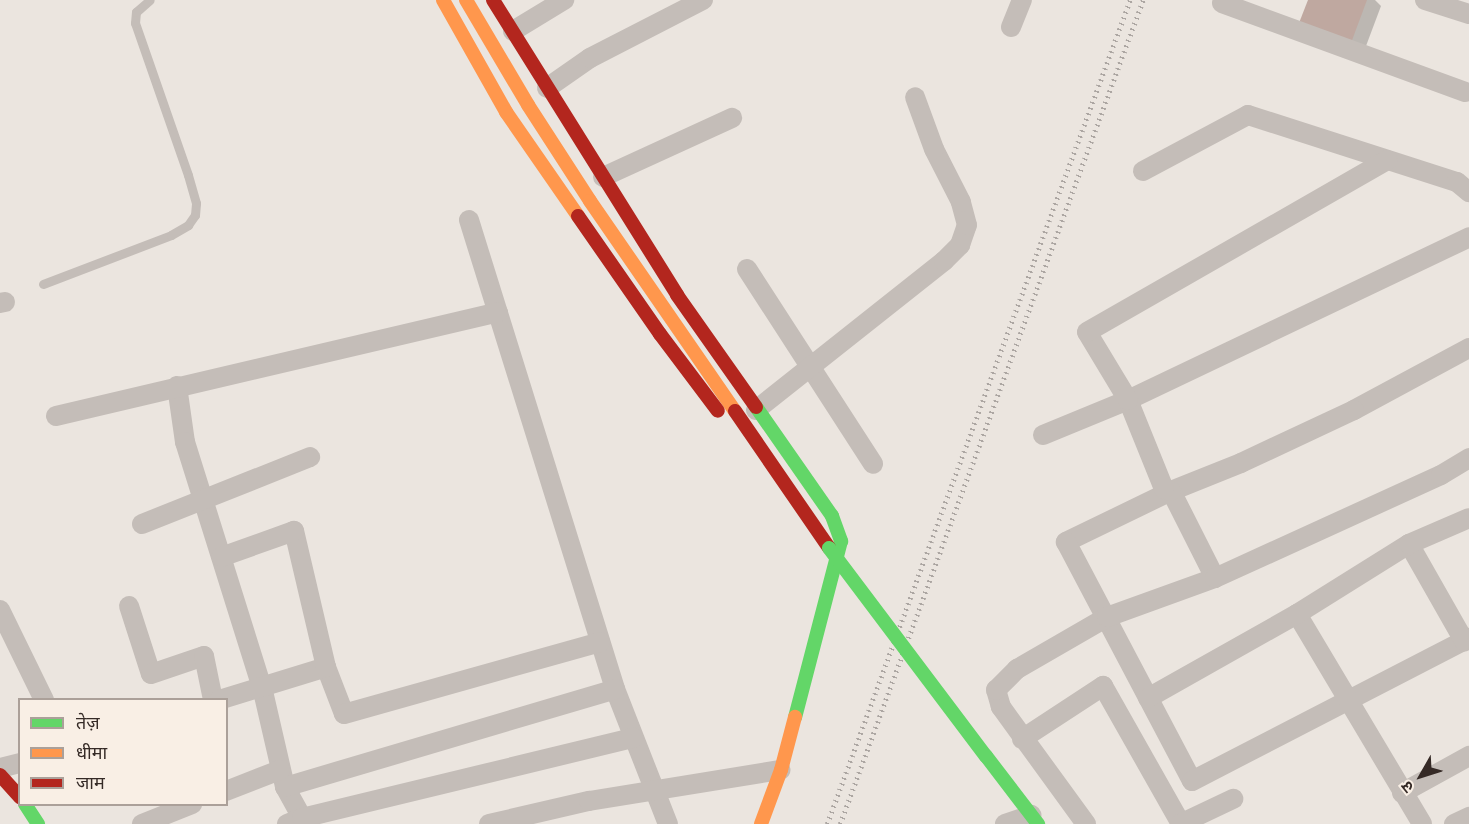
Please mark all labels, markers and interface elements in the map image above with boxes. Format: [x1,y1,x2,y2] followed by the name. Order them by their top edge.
[18,698,228,806] legend
[76,711,100,734] text: तेज़
[76,741,107,764] text: धीमा
[1391,746,1451,806] north arrow
[76,771,105,794] text: जाम
[1396,777,1418,797] text: उ

